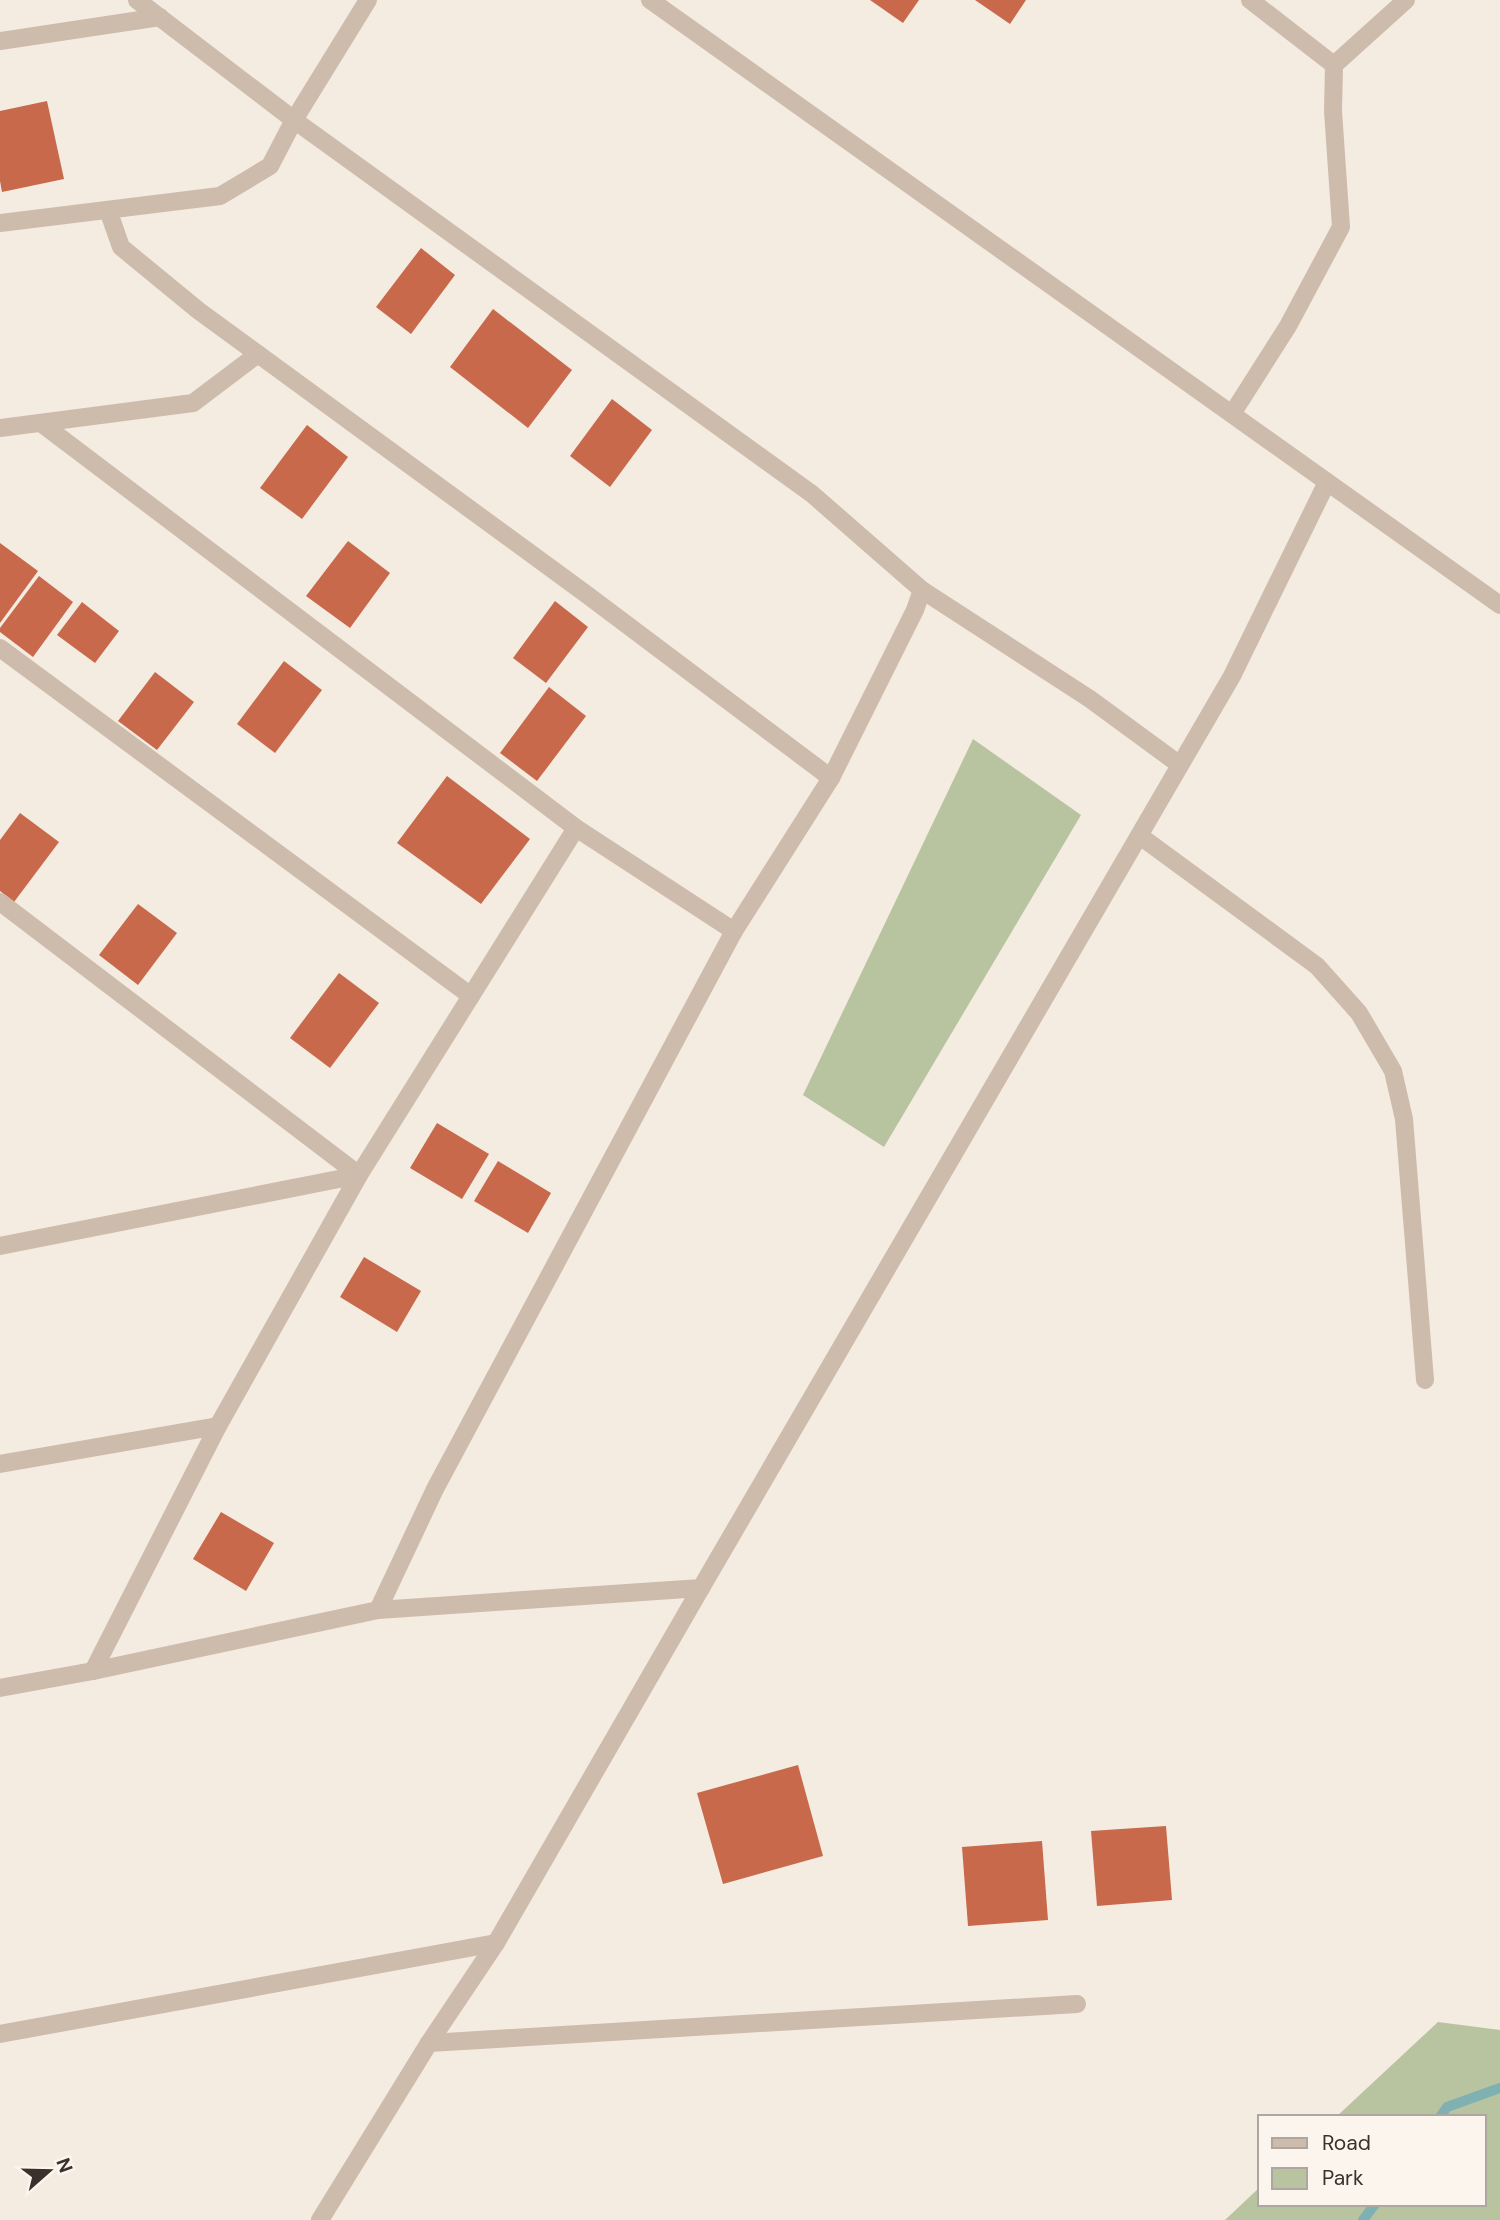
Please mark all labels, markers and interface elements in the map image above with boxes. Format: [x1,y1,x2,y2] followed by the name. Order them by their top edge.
[1258,2115,1486,2206] legend
[1322,2129,1371,2157] text: Road
[14,2136,84,2206] north arrow
[50,2155,79,2176] text: N
[1322,2164,1364,2192] text: Park

